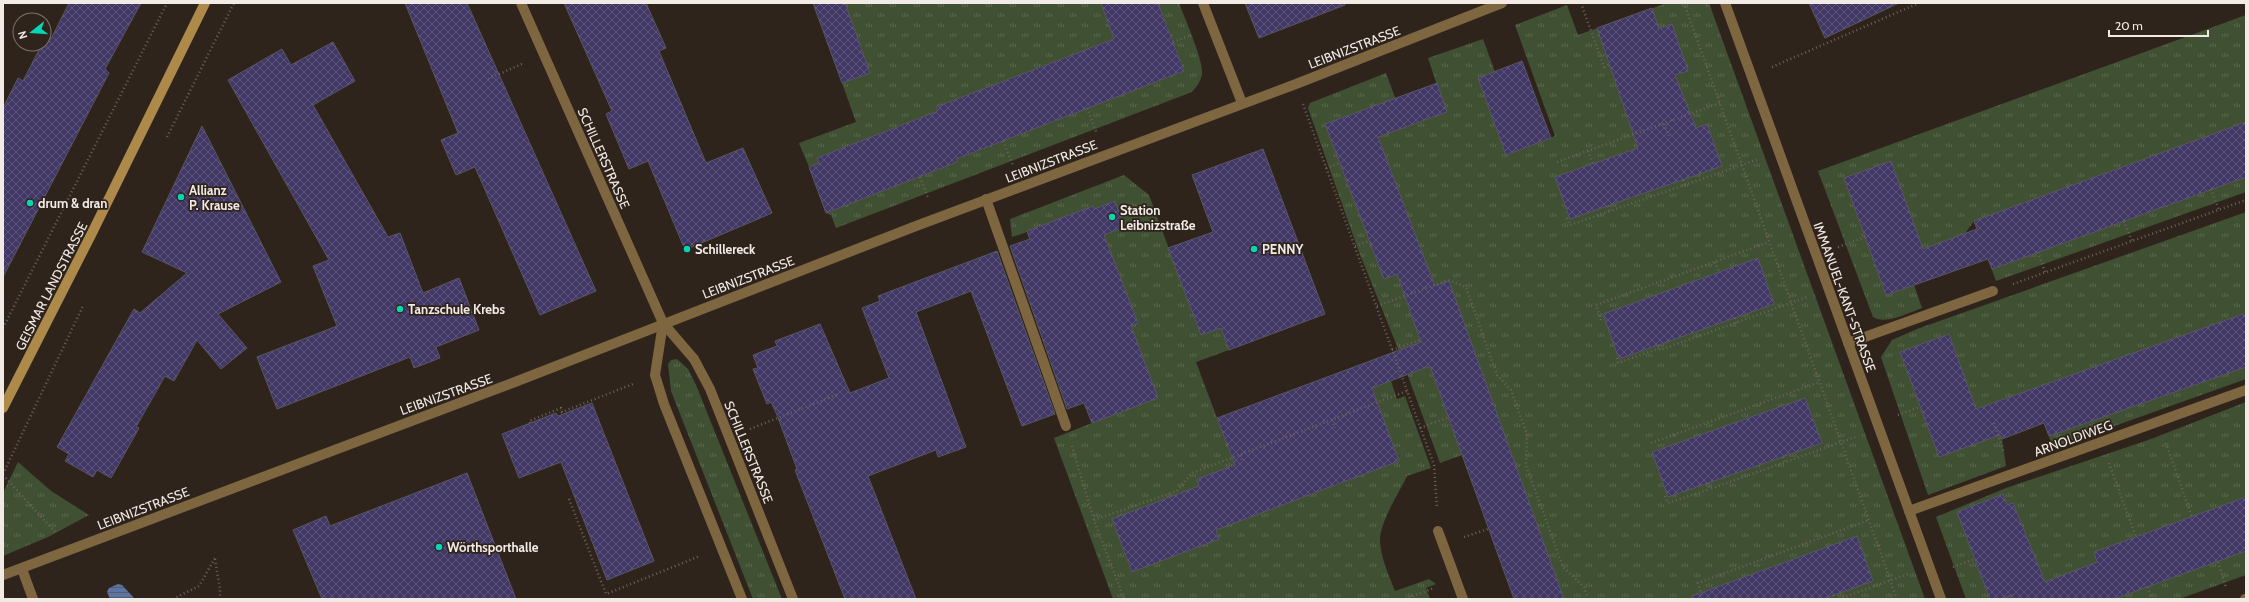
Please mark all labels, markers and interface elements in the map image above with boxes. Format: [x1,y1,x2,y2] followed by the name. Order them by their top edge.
[12,12,52,52] north arrow
[2109,12,2208,38] scale bar
[2115,18,2143,33] text: 20 m
[1306,22,1402,72] street label: LEIBNIZSTRASSE
[15,29,30,41] text: N
[575,105,633,211] street label: SCHILLERSTRASSE
[1003,136,1099,186] street label: LEIBNIZSTRASSE
[189,182,240,213] place label: Allianz P. Krause
[176,192,186,202] marker: Allianz P. Krause
[38,195,107,211] place label: drum & dran
[25,198,35,208] marker: drum & dran
[1120,202,1196,233] place label: Station Leibnizstraße
[1107,212,1117,222] marker: Station Leibnizstraße
[12,219,90,353] street label: GEISMAR LANDSTRASSE
[1810,220,1880,374] street label: IMMANUEL-KANT-STRASSE
[695,241,756,257] place label: Schillereck
[1262,241,1304,257] place label: PENNY
[682,244,692,254] marker: Schillereck
[1249,244,1259,254] marker: PENNY
[700,252,796,302] street label: LEIBNIZSTRASSE
[408,301,505,317] place label: Tanzschule Krebs
[395,304,405,314] marker: Tanzschule Krebs
[398,370,494,418] street label: LEIBNIZSTRASSE
[721,399,777,505] street label: SCHILLERSTRASSE
[2032,416,2115,460] street label: ARNOLDIWEG
[95,483,191,533] street label: LEIBNIZSTRASSE
[447,539,539,555] place label: Wörthsporthalle
[434,542,444,552] marker: Wörthsporthalle

